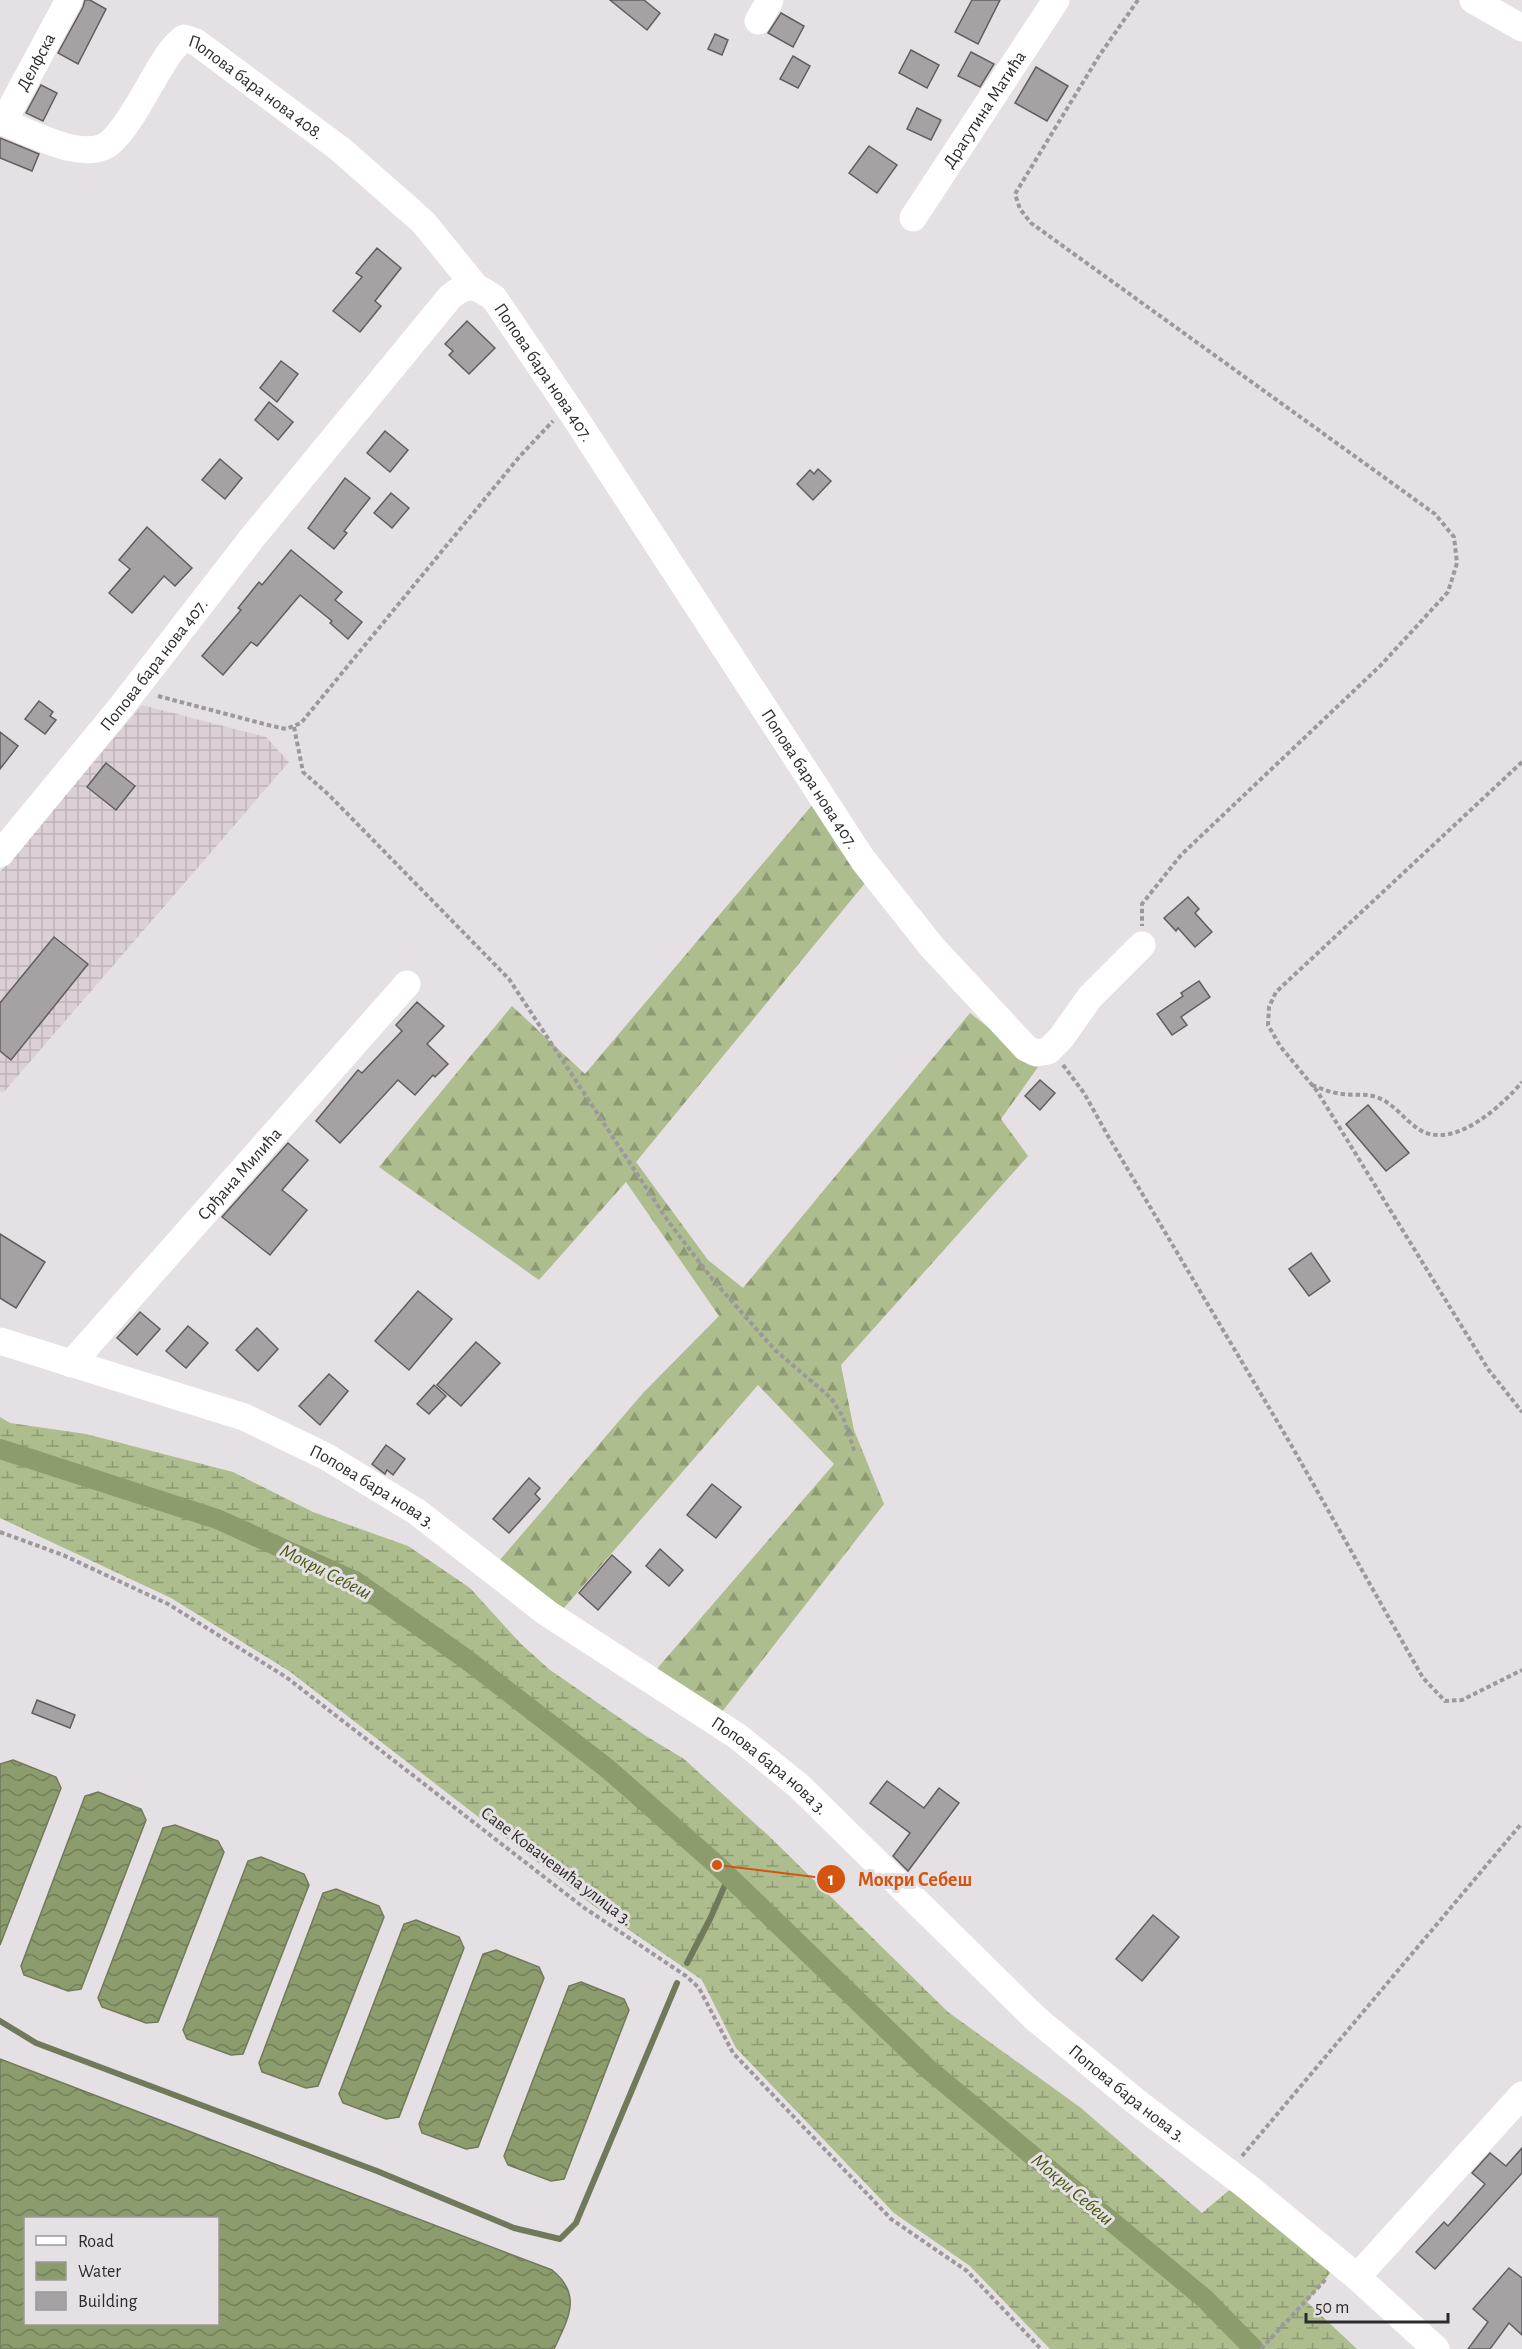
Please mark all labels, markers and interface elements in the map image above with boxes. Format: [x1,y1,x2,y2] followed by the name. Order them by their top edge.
[14,31,59,94] street label: Делфска
[186,32,327,143] street label: Попова бара нова 408.
[940,48,1030,172] street label: Драгутина Матића
[490,300,596,445] street label: Попова бара нова 407.
[97,595,212,735] street label: Попова бара нова 407.
[757,706,861,852] street label: Попова бара нова 407.
[195,1125,285,1224] street label: Срђана Милића
[306,1442,439,1533] street label: Попова бара нова 3.
[277,1540,374,1603] water label: Мокри Себеш
[708,1714,831,1819] street label: Попова бара нова 3.
[477,1804,636,1930] street label: Саве Ковачевића улица 3.
[816,1860,984,1898] callout: Мокри Себеш
[858,1870,972,1890] text: Мокри Себеш
[828,1871,834,1889] text: 1
[1065,2042,1189,2146] street label: Попова бара нова 3.
[1028,2150,1117,2229] water label: Мокри Себеш
[24,2217,219,2325] legend
[78,2233,114,2251] text: Road
[78,2263,121,2281] text: Water
[1306,2286,1448,2324] scale bar
[78,2293,138,2311] text: Building
[1315,2299,1349,2317] text: 50 m

